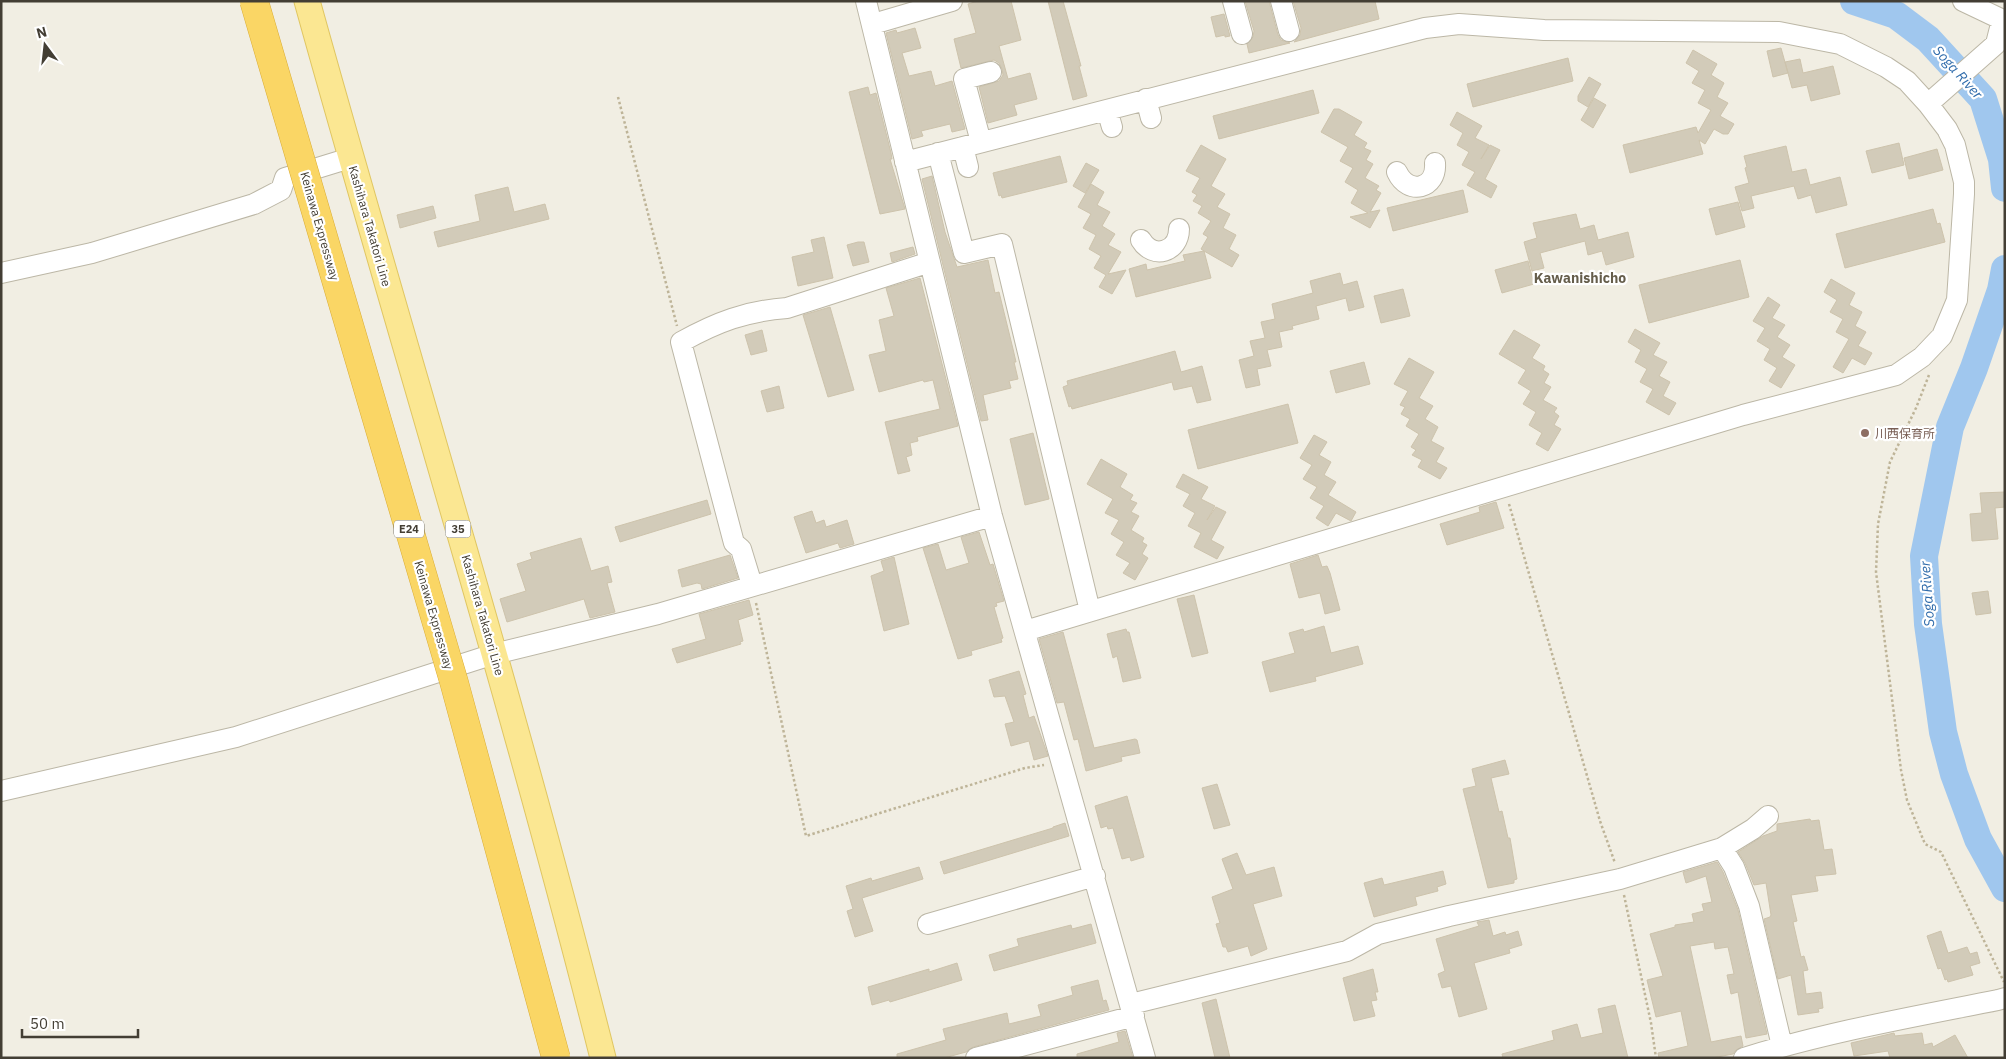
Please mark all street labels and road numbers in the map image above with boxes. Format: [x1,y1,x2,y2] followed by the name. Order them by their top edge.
[346,164,395,289] street label: Kashihara Takatori Line
[297,170,343,282] street label: Keinawa Expressway
[394,520,424,538] road number: E24
[446,520,470,538] road number: 35
[459,553,508,678] street label: Kashihara Takatori Line
[411,559,457,671] street label: Keinawa Expressway

